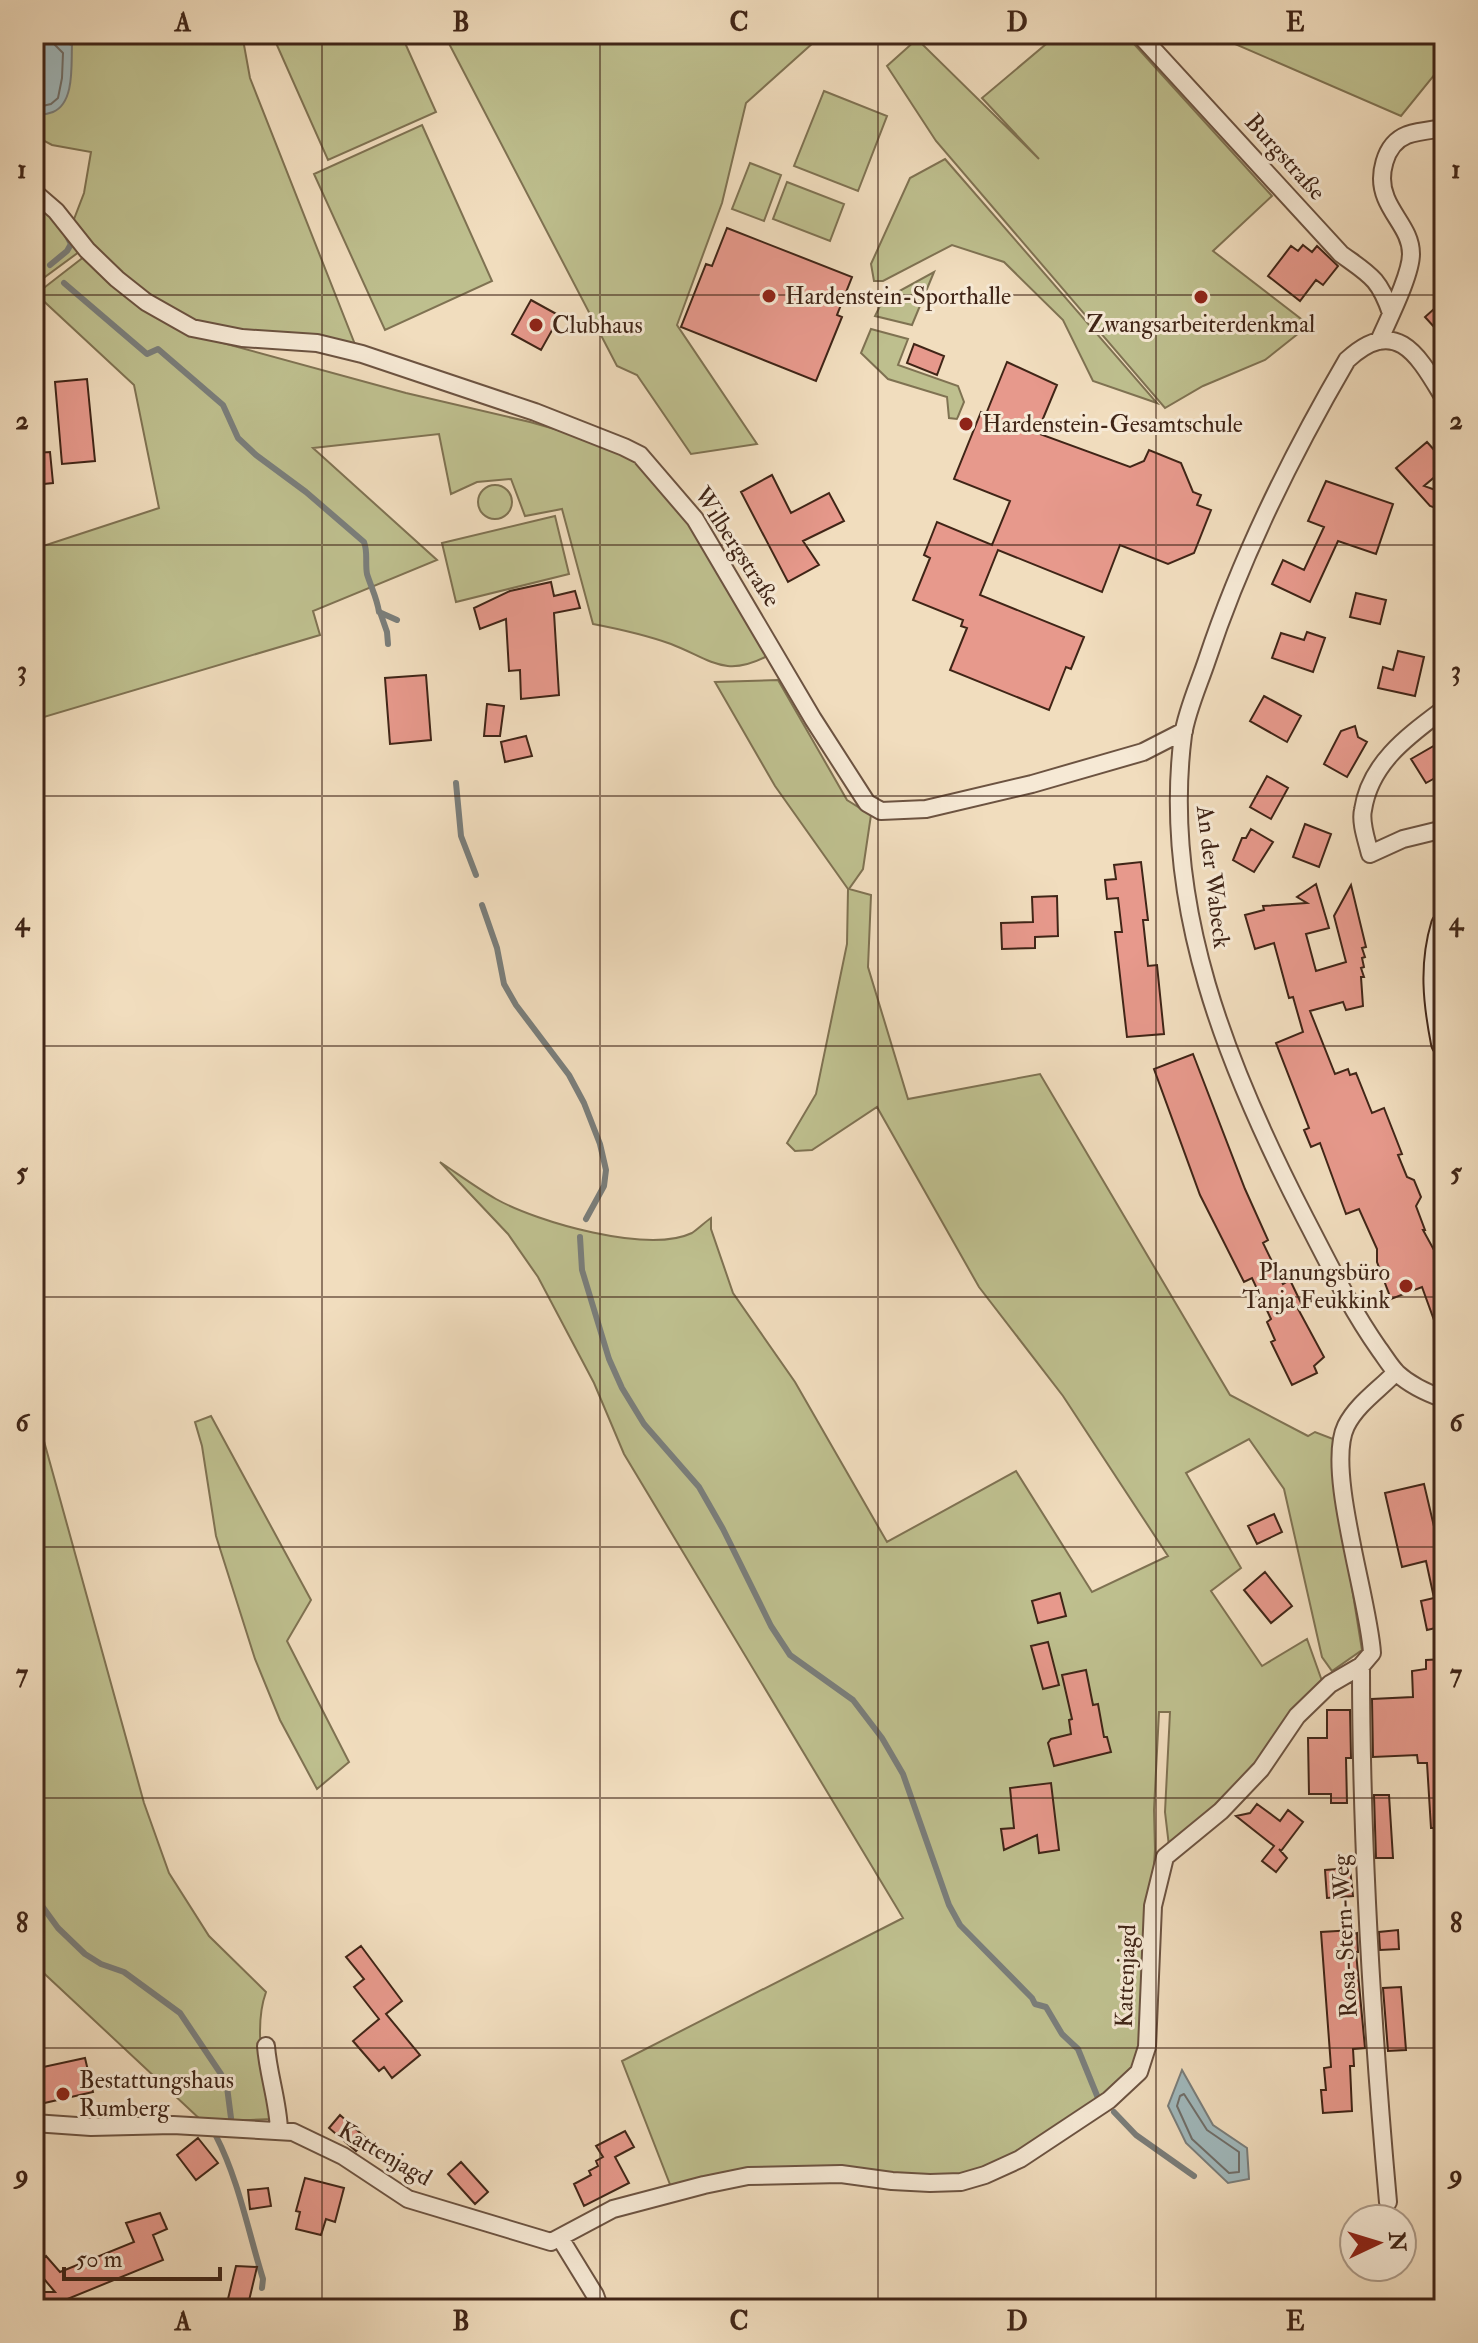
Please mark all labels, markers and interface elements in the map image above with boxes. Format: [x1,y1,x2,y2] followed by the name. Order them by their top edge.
[174,7,192,39] text: A
[452,7,470,39] text: B
[729,7,749,39] text: C
[1006,7,1028,39] text: D
[1286,7,1305,39] text: E
[1238,107,1332,207] street label: Burgstraße
[17,154,27,186] text: 1
[1451,154,1461,186] text: 1
[785,281,1011,312] place label: Hardenstein-Sporthalle
[760,287,778,305] marker: Hardenstein-Sporthalle
[1192,288,1210,306] marker: Zwangsarbeiterdenkmal
[1087,309,1315,340] place label: Zwangsarbeiterdenkmal
[552,310,643,341] place label: Clubhaus
[527,316,545,334] marker: Clubhaus
[15,405,29,437] text: 2
[1449,405,1463,437] text: 2
[982,409,1243,440] place label: Hardenstein-Gesamtschule
[957,415,975,433] marker: Hardenstein-Gesamtschule
[686,480,787,613] street label: Wilbergstraße
[17,655,27,687] text: 3
[1451,655,1461,687] text: 3
[1189,803,1237,951] street label: An der Wabeck
[14,906,31,938] text: 4
[1448,906,1465,938] text: 4
[16,1157,28,1189] text: 5
[1450,1157,1462,1189] text: 5
[1242,1257,1390,1316] place label: Planungsbüro Tanja Feukkink
[1397,1277,1415,1295] marker: Planungsbüro Tanja Feukkink
[15,1407,30,1439] text: 6
[1449,1407,1464,1439] text: 6
[16,1658,28,1690] text: 7
[1450,1658,1462,1690] text: 7
[1325,1852,1365,2018] street label: Rosa-Stern-Weg
[16,1908,28,1940] text: 8
[1450,1908,1462,1940] text: 8
[1109,1924,1143,2028] street label: Kattenjagd
[79,2065,234,2124] place label: Bestattungshaus Rumberg
[54,2085,72,2103] marker: Bestattungshaus Rumberg
[332,2115,438,2193] street label: Kattenjagd
[12,2159,29,2191] text: 9
[1446,2159,1463,2191] text: 9
[1338,2203,1418,2283] north arrow
[1382,2230,1412,2253] text: N
[64,2231,220,2281] scale bar
[76,2244,123,2275] text: 50 m
[174,2306,192,2338] text: A
[452,2306,470,2338] text: B
[729,2306,749,2338] text: C
[1006,2306,1028,2338] text: D
[1286,2306,1305,2338] text: E

